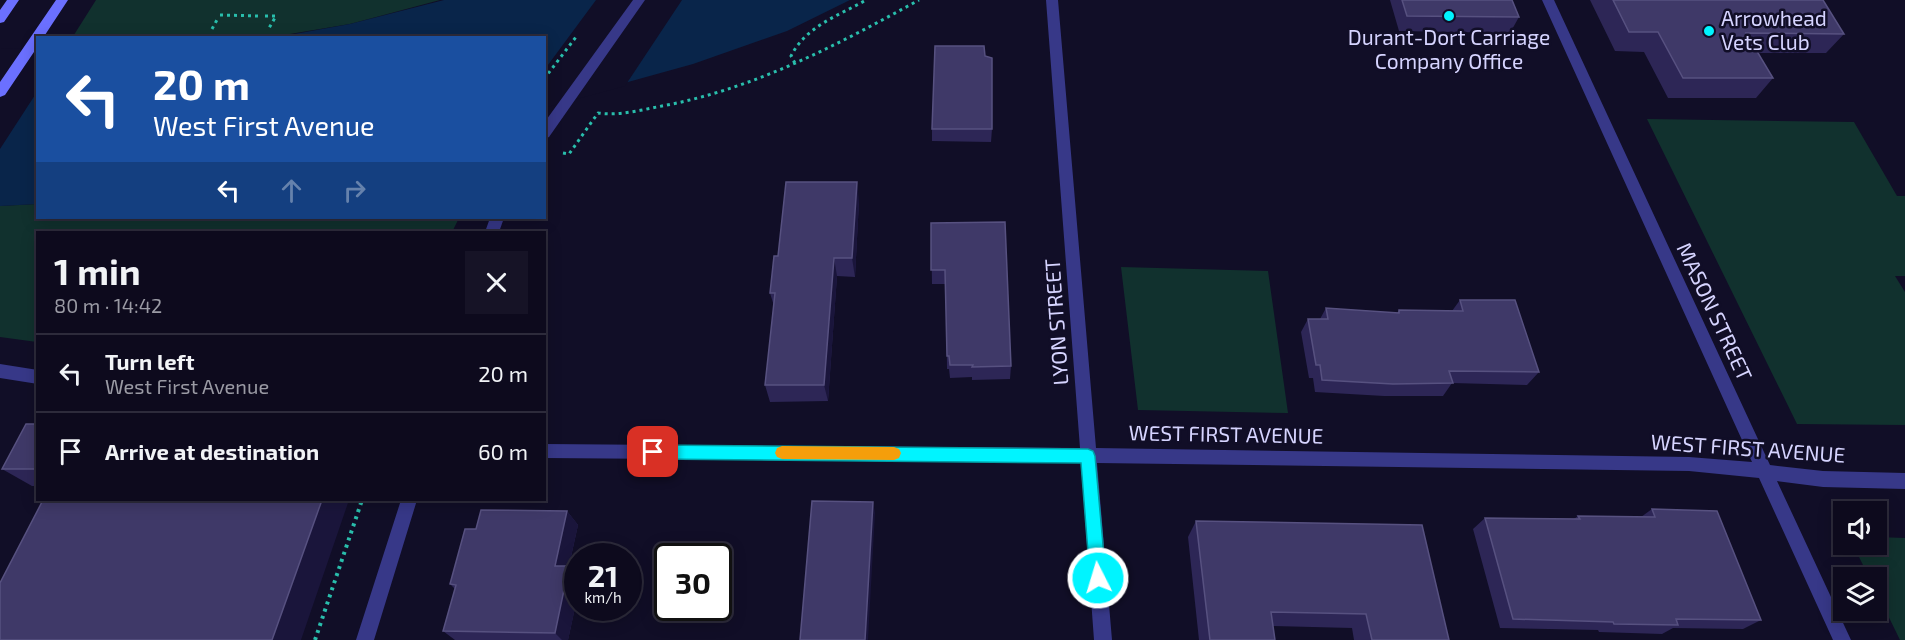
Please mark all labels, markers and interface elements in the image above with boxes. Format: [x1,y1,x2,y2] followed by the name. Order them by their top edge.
[1721,5,1827,54] place label: Arrowhead Vets Club
[1442,9,1456,23] marker: Durant-Dort Carriage Company Office
[1348,24,1550,73] place label: Durant-Dort Carriage Company Office
[1702,24,1716,38] marker: Arrowhead Vets Club
[153,58,250,108] text: 20 m
[54,60,132,138] icon: left
[153,109,375,141] text: West First Avenue
[212,174,245,207] icon: left
[275,174,308,207] icon: ahead
[338,174,371,207] icon: right
[1672,238,1758,384] street label: MASON STREET
[54,249,141,292] text: 1 min
[465,251,528,314] button: close
[1039,258,1072,386] street label: LYON STREET
[54,293,162,317] text: 80 m · 14:42
[105,348,194,374] text: Turn left
[54,357,87,390] icon: left
[478,360,528,386] text: 20 m
[105,374,269,398] text: West First Avenue
[1128,419,1324,448] street label: WEST FIRST AVENUE
[627,426,678,477] pin
[1650,428,1846,467] street label: WEST FIRST AVENUE
[54,435,87,468] icon: arrive
[636,435,669,468] icon: arrive
[105,438,319,464] text: Arrive at destination
[478,438,528,464] text: 60 m
[1833,501,1887,621] map controls
[1833,501,1887,555] button: sound
[654,543,732,621] speed limit sign: 30
[1066,546,1130,610] position arrow
[588,557,618,593] text: 21
[1833,567,1887,621] button: layers
[584,588,622,606] text: km/h

